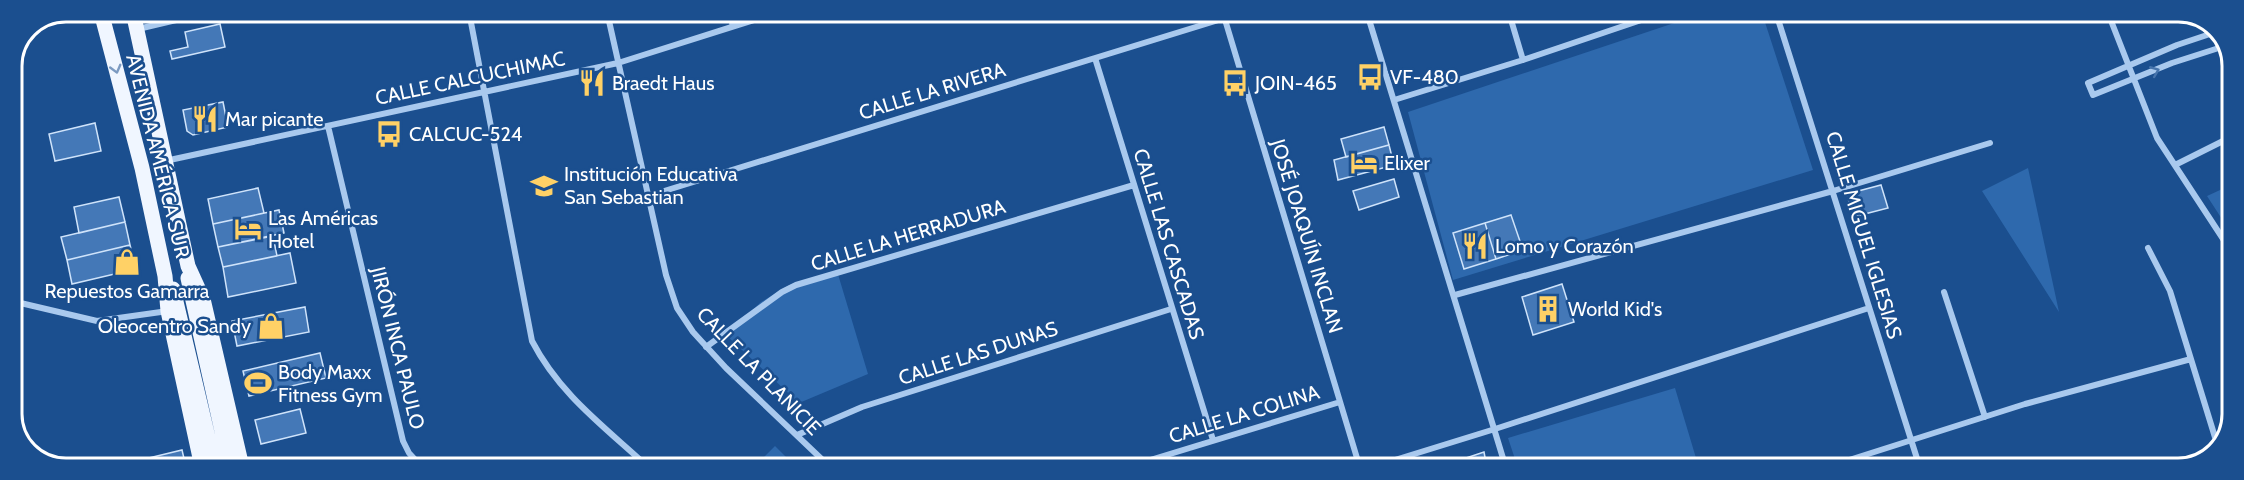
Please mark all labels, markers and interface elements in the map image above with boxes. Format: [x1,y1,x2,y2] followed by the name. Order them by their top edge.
[373,46,567,110] street label: CALLE CALCUCHIMAC
[121,52,195,260] street label: AVENIDA AMÉRICA SUR
[856,57,1009,125] street label: CALLE LA RIVERA
[1355,62,1385,92] bus stop icon: VF-480
[108,63,121,73] one-way arrow
[1390,65,1459,89] place label: VF-480
[2148,66,2159,78] one-way arrow
[577,68,607,98] restaurant icon: Braedt Haus
[1220,68,1250,98] bus stop icon: JOIN-465
[612,71,714,95] place label: Braedt Haus
[1254,71,1337,95] place label: JOIN-465
[190,104,220,134] restaurant icon: Mar picante
[225,107,324,131] place label: Mar picante
[374,119,404,149] bus stop icon: CALCUC-524
[409,122,523,146] place label: CALCUC-524
[1821,128,1907,342] street label: CALLE MIGUEL IGLESIAS
[1266,135,1348,336] street label: JOSÉ JOAQUÍN INCLAN
[1129,146,1210,343] street label: CALLE LAS CASCADAS
[1349,148,1379,178] hotel icon: Elixer
[1384,151,1430,175] place label: Elixer
[564,162,738,209] place label: Institución Educativa San Sebastian
[529,171,559,201] school or university icon: Institución Educativa San Sebastian
[808,194,1009,276] street label: CALLE LA HERRADURA
[268,206,378,253] place label: Las Américas Hotel
[233,214,263,244] hotel icon: Las Américas Hotel
[1460,231,1490,261] restaurant icon: Lomo y Corazón
[1495,234,1634,258] place label: Lomo y Corazón
[112,247,142,277] shop icon: Repuestos Gamarra
[366,263,430,432] street label: JIRÓN INCA PAULO
[45,279,210,303] place label: Repuestos Gamarra
[1533,294,1563,324] building icon: World Kid's
[1568,297,1662,321] place label: World Kid's
[692,302,826,440] street label: CALLE LA PLANICIE
[256,311,286,341] shop icon: Oleocentro Sandy
[98,314,251,338] place label: Oleocentro Sandy
[895,316,1061,390] street label: CALLE LAS DUNAS
[278,360,383,407] place label: Body Maxx Fitness Gym
[243,368,273,398] sports icon: Body Maxx Fitness Gym
[1166,380,1323,448] street label: CALLE LA COLINA

